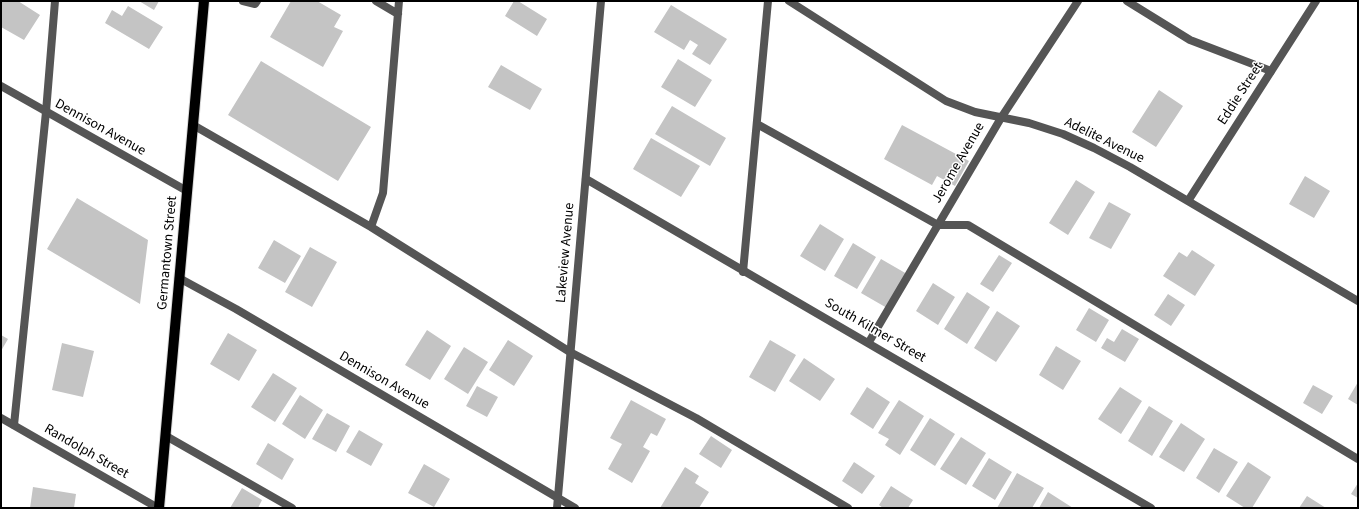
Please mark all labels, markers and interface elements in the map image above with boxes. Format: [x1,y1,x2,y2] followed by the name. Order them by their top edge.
[1215,60,1267,128] street label: Eddie Street
[52,96,148,160] street label: Dennison Avenue
[1061,114,1147,168] street label: Adelite Avenue
[929,120,989,206] street label: Jerome Avenue
[155,195,181,311] street label: Germantown Street
[553,202,579,304] street label: Lakeview Avenue
[821,295,929,367] street label: South Kilmer Street
[336,348,432,414] street label: Dennison Avenue
[41,421,131,483] street label: Randolph Street

